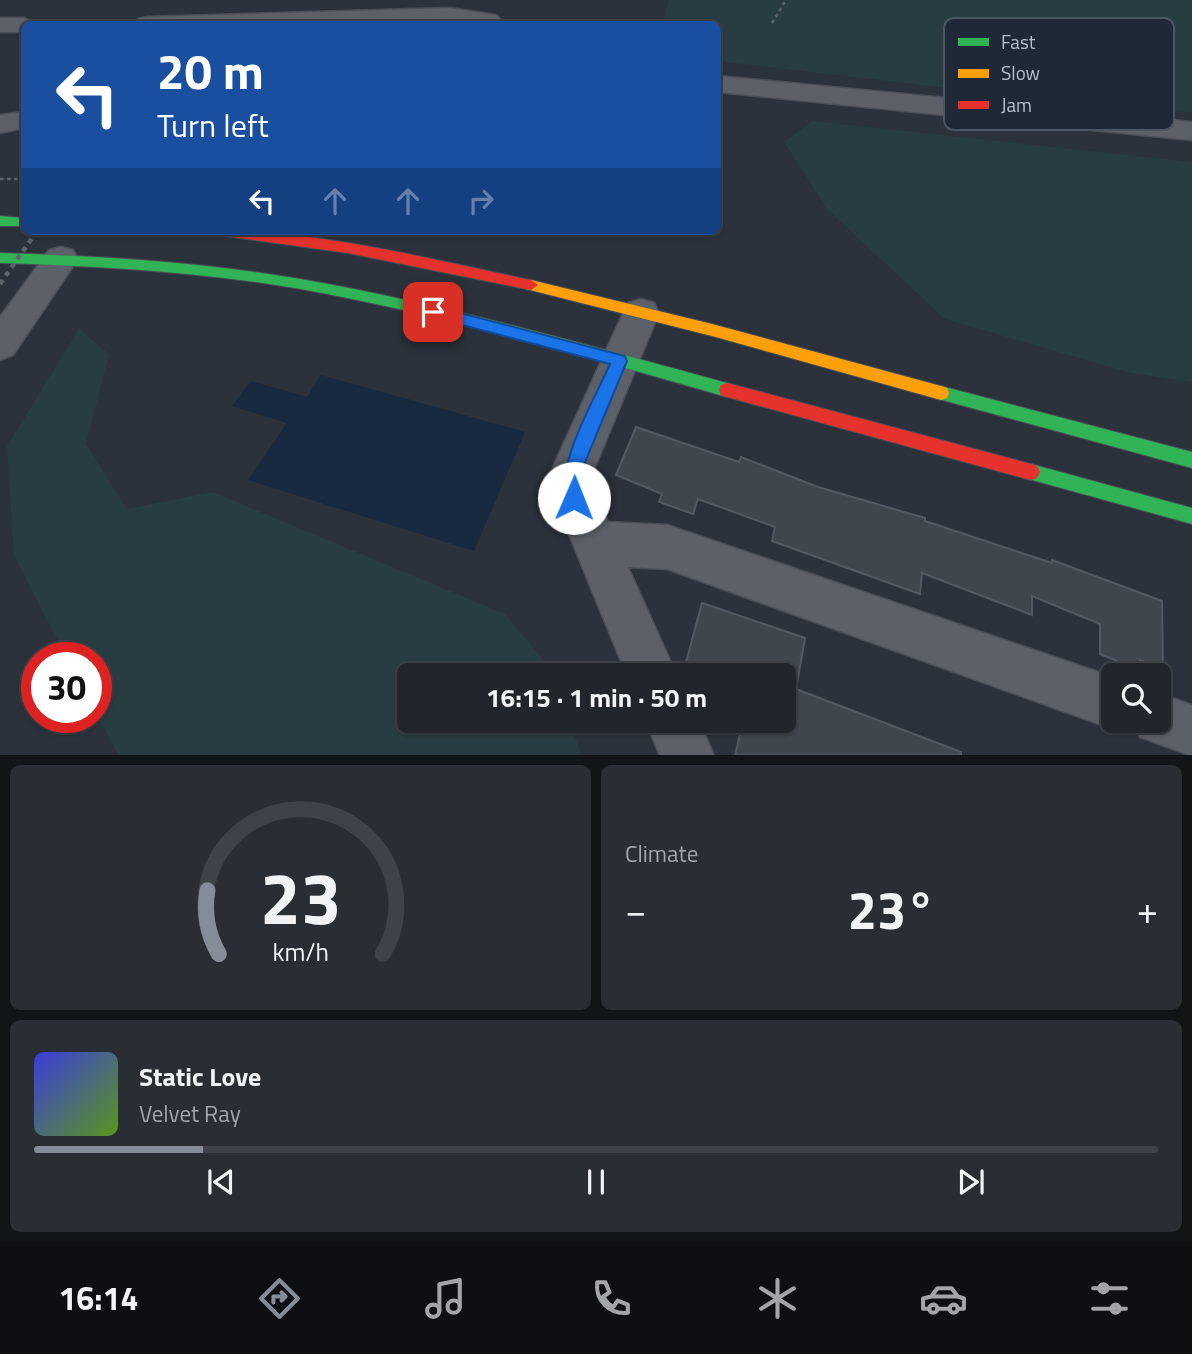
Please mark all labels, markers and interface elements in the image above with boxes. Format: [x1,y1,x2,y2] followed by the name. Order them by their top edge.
[944,18,1174,130] legend
[1001,27,1036,56] text: Fast
[157,33,264,108] text: 20 m
[42,49,133,140] icon: left
[1001,58,1040,87] text: Slow
[1001,90,1032,119] text: Jam
[157,101,269,149] text: Turn left
[243,182,281,220] icon: left
[316,182,354,220] icon: ahead
[389,182,427,220] icon: ahead
[462,182,500,220] icon: right
[403,282,463,342] pin
[414,293,452,331] icon: arrive
[537,461,611,535] position arrow
[21,642,112,733] speed limit sign: 30
[1101,663,1171,733] map controls
[1101,663,1171,733] button: search
[486,678,707,717] text: 16:15 · 1 min · 50 m
[625,836,698,871] text: Climate
[260,842,341,952] text: 23
[848,870,935,949] text: 23°
[625,881,646,939] text: −
[1137,881,1158,939] text: +
[272,932,329,970] text: km/h
[139,1057,261,1096] text: Static Love
[139,1096,241,1131] text: Velvet Ray
[202,1163,240,1201] icon: previous
[577,1163,615,1201] icon: pause
[952,1163,990,1201] icon: next
[58,1274,138,1322] text: 16:14
[255,1274,304,1323] icon: directions
[421,1274,470,1323] icon: music
[587,1274,636,1323] icon: phone
[753,1274,802,1323] icon: climate
[919,1274,968,1323] icon: car
[1085,1274,1134,1323] icon: filters

